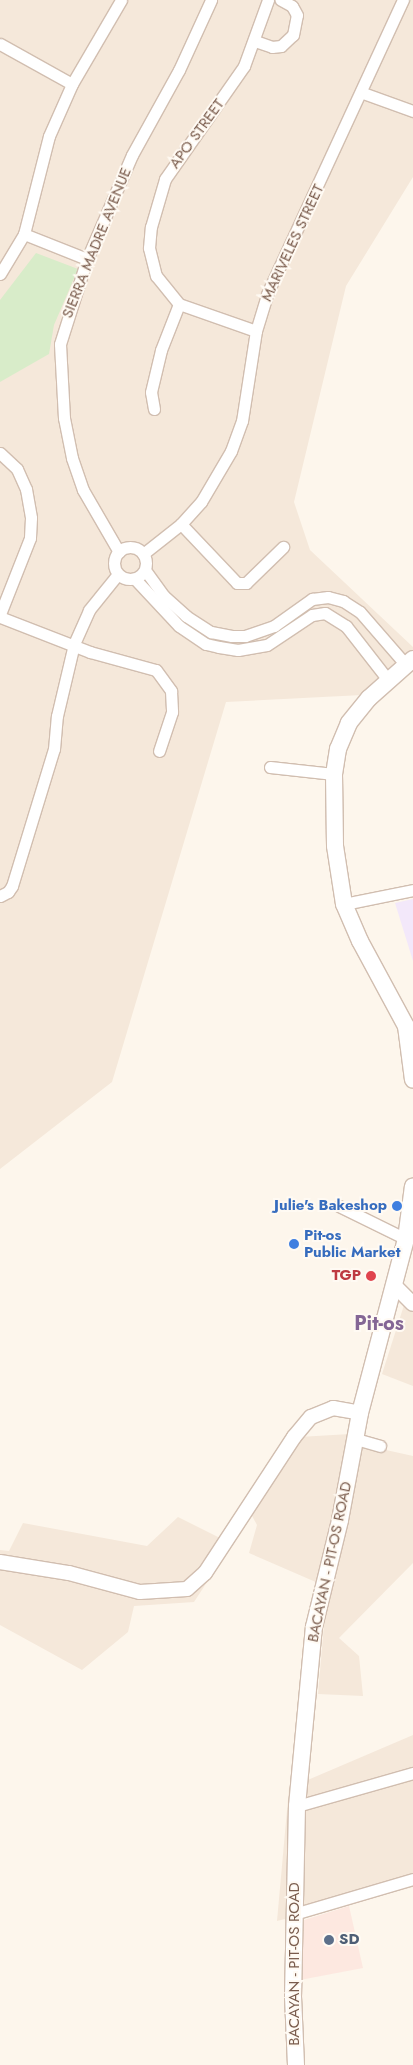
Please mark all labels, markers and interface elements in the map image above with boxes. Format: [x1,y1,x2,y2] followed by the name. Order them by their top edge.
[166,96,228,172] street label: APO STREET
[59,165,135,321] street label: SIERRA MADRE AVENUE
[258,182,328,304] street label: MARIVELES STREET
[274,1197,387,1215] place label: Julie's Bakeshop
[391,1200,403,1212] marker: Julie's Bakeshop
[304,1226,400,1261] place label: Pit-os Public Market
[288,1238,300,1250] marker: Pit-os Public Market
[332,1267,361,1285] place label: TGP
[365,1270,377,1282] marker: TGP
[354,1311,404,1335] district label: Pit-os
[304,1480,356,1644] street label: BACAYAN - PIT-OS ROAD
[286,1882,304,2046] street label: BACAYAN - PIT-OS ROAD
[339,1931,359,1949] place label: SD
[323,1934,335,1946] marker: SD

